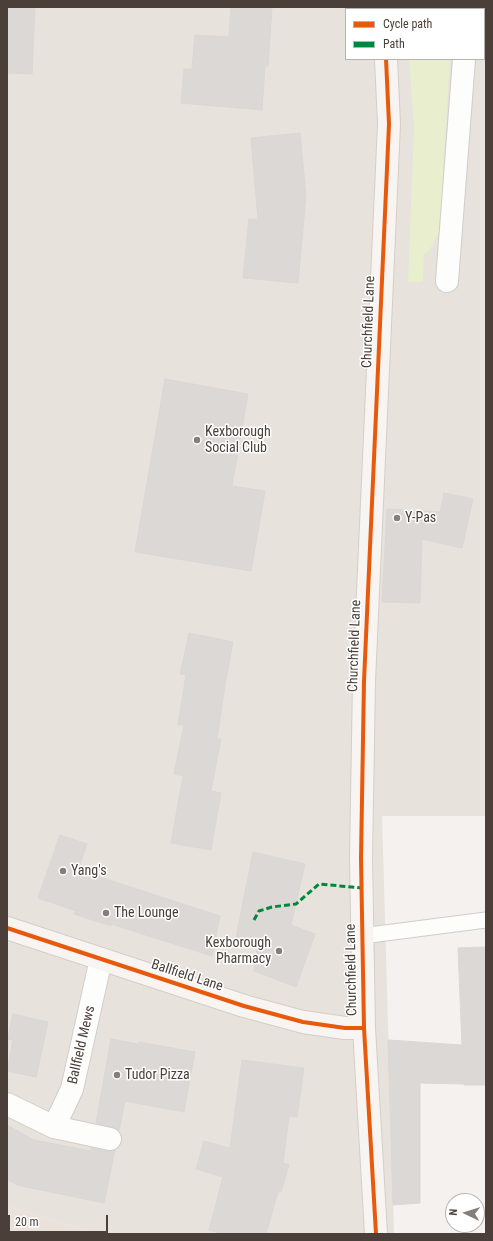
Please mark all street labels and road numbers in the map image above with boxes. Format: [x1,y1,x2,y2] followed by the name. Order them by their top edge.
[359,276,379,368] street label: Churchfield Lane
[345,600,365,692] street label: Churchfield Lane
[343,924,361,1016] street label: Churchfield Lane
[149,957,225,995] street label: Ballfield Lane
[65,1004,99,1086] street label: Ballfield Mews

